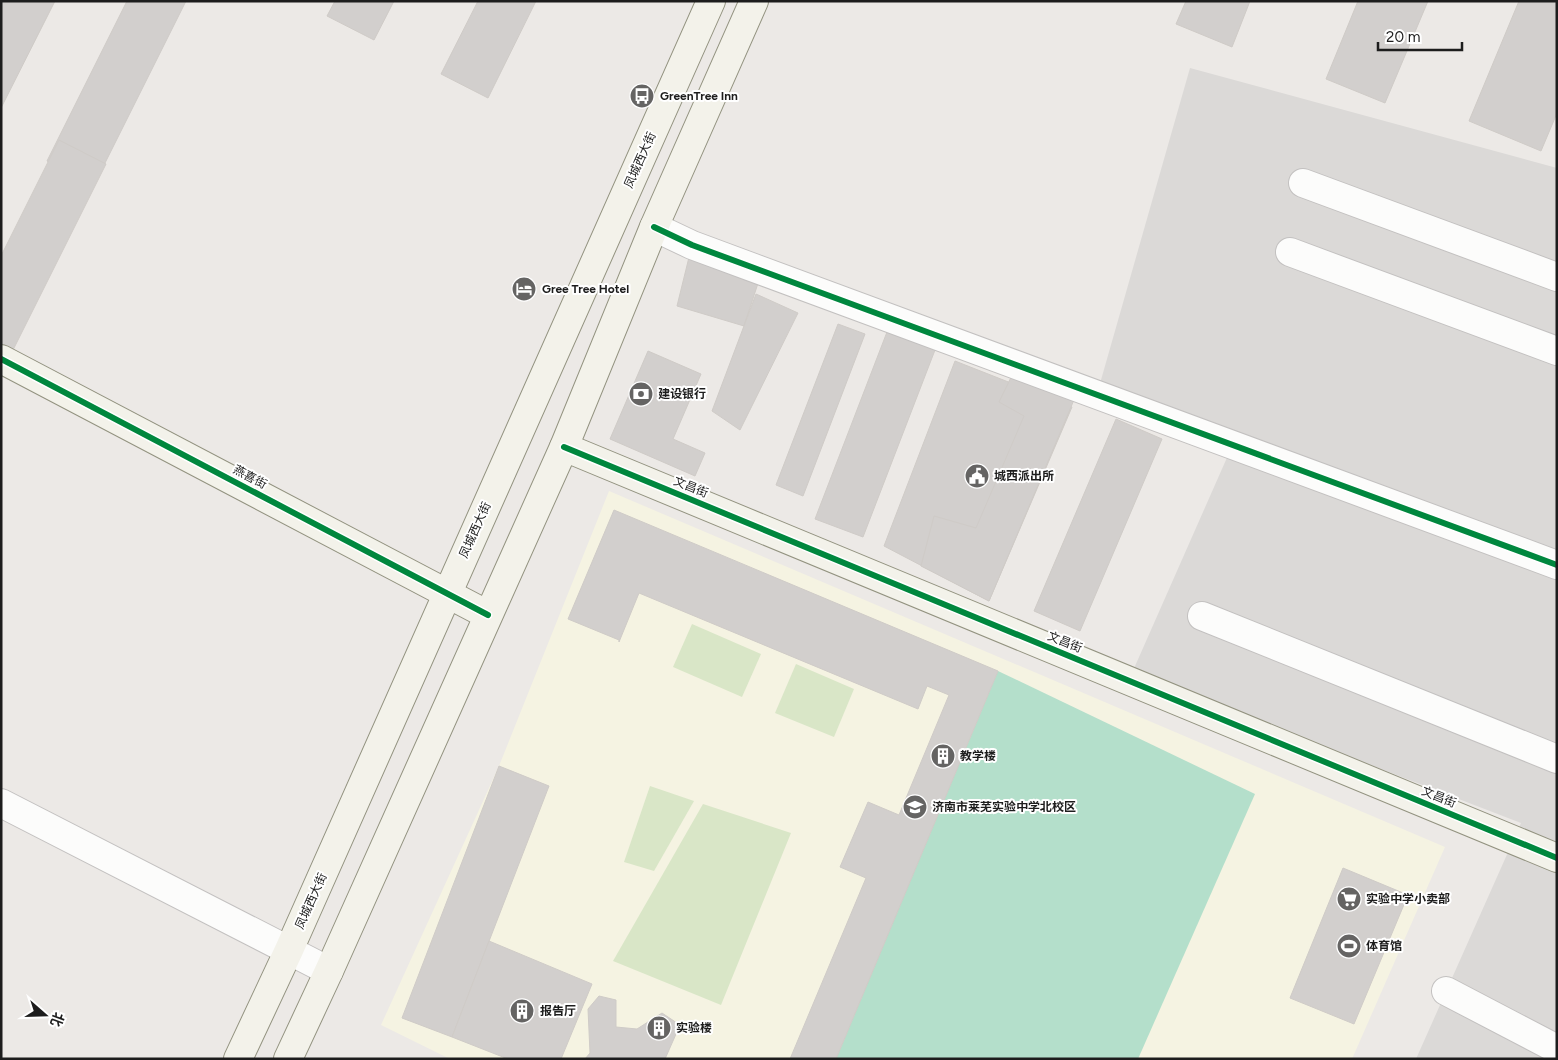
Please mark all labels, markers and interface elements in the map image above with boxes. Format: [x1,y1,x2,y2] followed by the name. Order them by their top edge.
[1378,20,1462,52] scale bar
[1386,28,1420,46] text: 20 m
[629,83,655,109] bus stop icon: GreenTree Inn
[660,89,738,103] place label: GreenTree Inn
[621,130,659,190] street label: 凤城西大街
[511,276,537,302] hotel icon: Gree Tree Hotel
[542,282,629,296] place label: Gree Tree Hotel
[628,381,654,407] bank icon: 建设银行
[658,387,706,401] place label: 建设银行
[231,462,269,492] street label: 燕喜街
[964,463,990,489] public building icon: 城西派出所
[994,469,1054,483] place label: 城西派出所
[672,474,710,500] street label: 文昌街
[456,500,494,560] street label: 凤城西大街
[1046,629,1084,655] street label: 文昌街
[930,743,956,769] building icon: 教学楼
[960,749,996,763] place label: 教学楼
[1420,784,1458,810] street label: 文昌街
[902,794,928,820] school or university icon: 济南市莱芜实验中学北校区
[932,800,1076,814] place label: 济南市莱芜实验中学北校区
[292,871,330,931] street label: 凤城西大街
[1336,886,1362,912] supermarket icon: 实验中学小卖部
[1366,892,1450,906] place label: 实验中学小卖部
[1336,933,1362,959] sports icon: 体育馆
[1366,939,1402,953] place label: 体育馆
[20,990,70,1040] north arrow
[509,998,535,1024] building icon: 报告厅
[540,1004,576,1018] place label: 报告厅
[46,1010,67,1029] text: 北
[646,1015,672,1041] building icon: 实验楼
[676,1021,712,1035] place label: 实验楼

